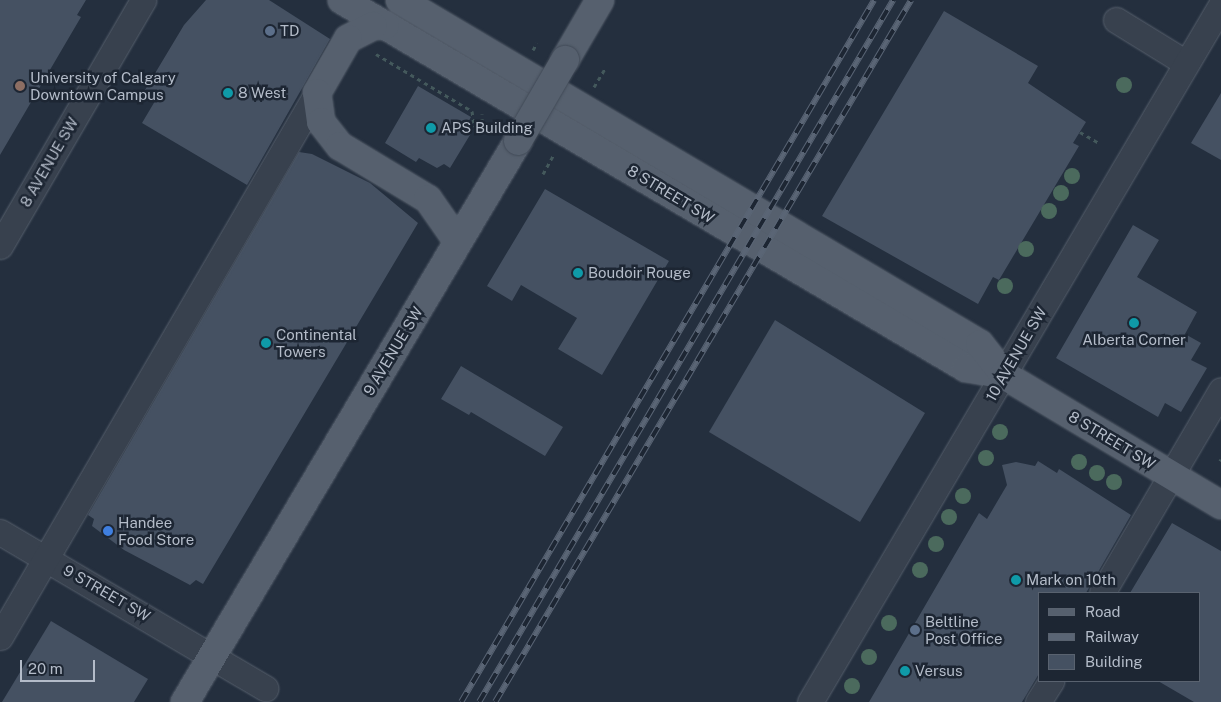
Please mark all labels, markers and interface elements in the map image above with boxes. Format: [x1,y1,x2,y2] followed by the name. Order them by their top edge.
[280,22,299,40] place label: TD
[264,25,276,37] marker: TD
[30,68,176,103] place label: University of Calgary Downtown Campus
[14,80,26,92] marker: University of Calgary Downtown Campus
[238,84,287,102] place label: 8 West
[222,87,234,99] marker: 8 West
[16,114,82,210] street label: 8 AVENUE SW
[441,119,533,137] place label: APS Building
[425,122,437,134] marker: APS Building
[624,161,718,227] street label: 8 STREET SW
[588,264,691,282] place label: Boudoir Rouge
[572,267,584,279] marker: Boudoir Rouge
[359,303,427,399] street label: 9 AVENUE SW
[982,304,1050,404] street label: 10 AVENUE SW
[1128,317,1140,329] marker: Alberta Corner
[276,325,357,360] place label: Continental Towers
[1082,331,1186,349] place label: Alberta Corner
[260,337,272,349] marker: Continental Towers
[1065,407,1159,473] street label: 8 STREET SW
[118,513,194,548] place label: Handee Food Store
[102,525,114,537] marker: Handee Food Store
[60,561,154,625] street label: 9 STREET SW
[1026,571,1116,589] place label: Mark on 10th
[1010,574,1022,586] marker: Mark on 10th
[1038,592,1201,682] legend
[1085,603,1121,620] text: Road
[925,612,1002,647] place label: Beltline Post Office
[909,624,921,636] marker: Beltline Post Office
[1085,628,1139,645] text: Railway
[22,650,98,682] scale bar
[1085,653,1143,670] text: Building
[28,660,63,677] text: 20 m
[915,662,963,680] place label: Versus
[899,665,911,677] marker: Versus

